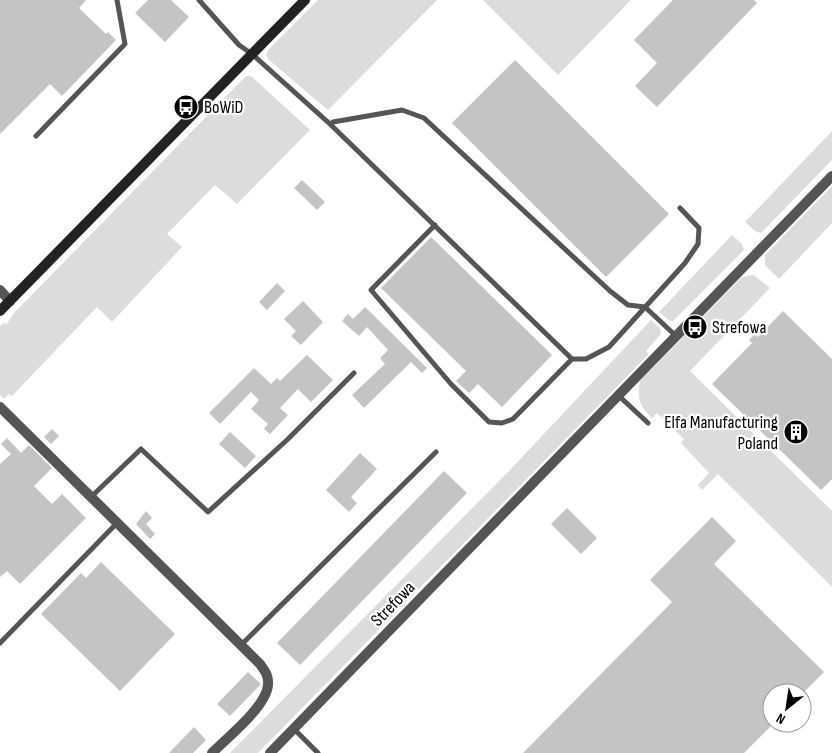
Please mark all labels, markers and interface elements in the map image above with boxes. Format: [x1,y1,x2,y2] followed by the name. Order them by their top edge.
[173,94,199,120] bus stop icon: BoWiD
[204,97,243,118] place label: BoWiD
[682,314,708,340] bus stop icon: Strefowa
[712,317,766,338] place label: Strefowa
[664,412,778,454] place label: Elfa Manufacturing Poland
[783,419,809,445] building icon: Elfa Manufacturing Poland
[367,577,419,631] street label: Strefowa
[762,683,812,733] north arrow
[773,710,788,728] text: N

